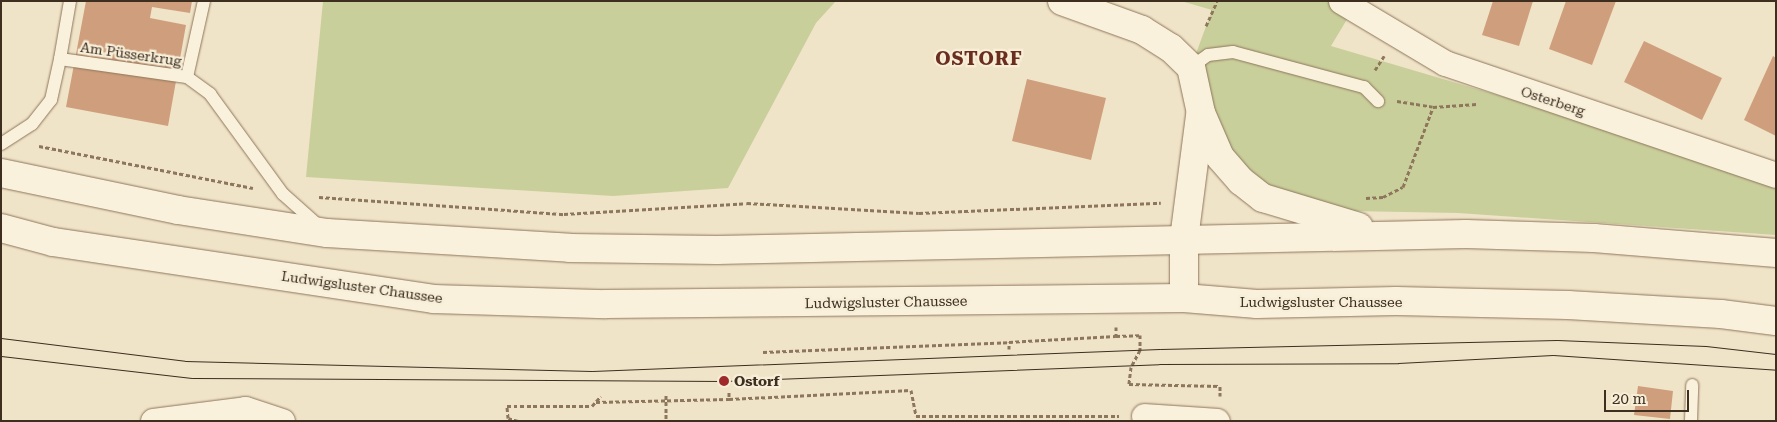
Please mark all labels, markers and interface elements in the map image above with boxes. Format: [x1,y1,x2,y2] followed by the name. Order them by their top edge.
[79,39,183,69] street label: Am Püsserkrug
[935,48,1023,70] district label: OSTORF
[1519,83,1587,119] street label: Osterberg
[280,267,444,307] street label: Ludwigsluster Chaussee
[805,292,967,312] street label: Ludwigsluster Chaussee
[1240,294,1402,310] street label: Ludwigsluster Chaussee
[734,373,779,389] place label: Ostorf
[718,375,730,387] marker: Ostorf
[1607,380,1692,412] scale bar
[1612,390,1646,408] text: 20 m

